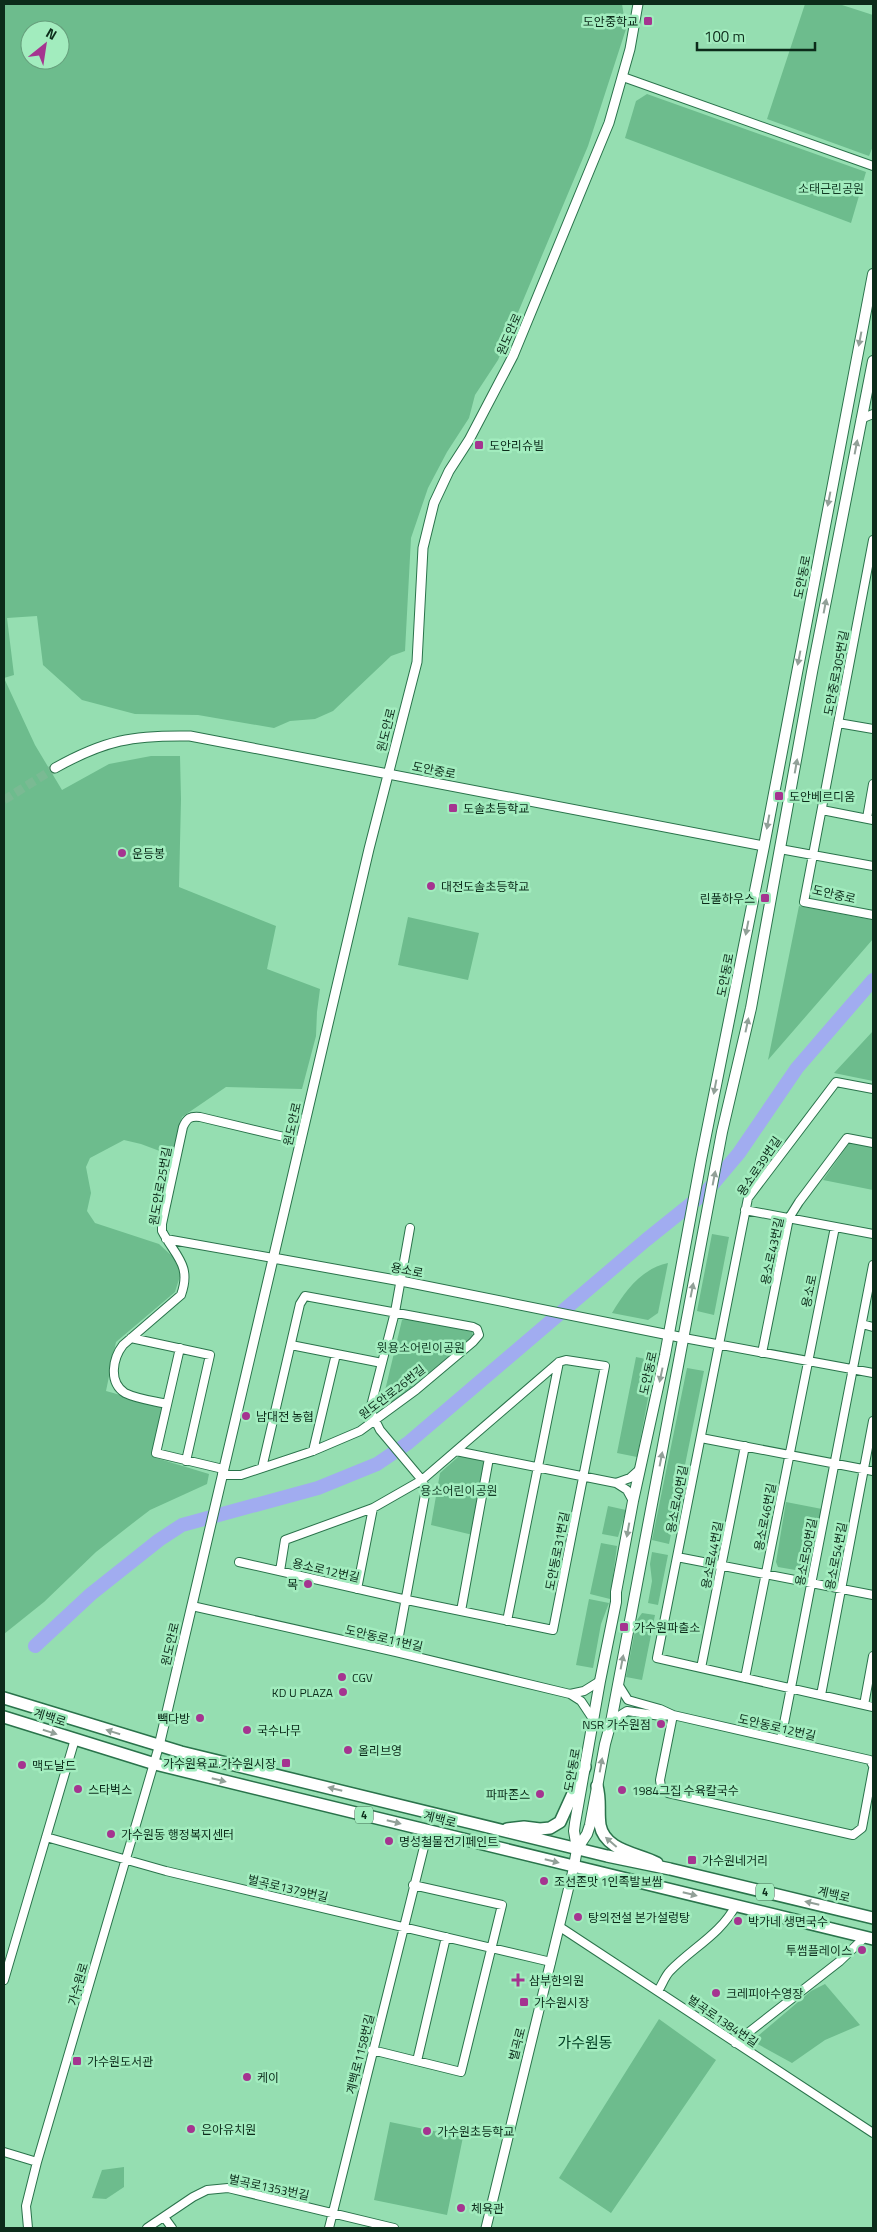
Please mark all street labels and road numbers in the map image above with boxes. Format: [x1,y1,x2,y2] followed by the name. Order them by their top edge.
[491,310,527,358] street label: 원도안로
[788,554,816,600] street label: 도안동로
[818,629,854,717] street label: 도안중로305번길
[371,706,401,754] street label: 원도안로
[411,756,457,784] street label: 도안중로
[810,880,858,908] street label: 도안중로
[711,952,739,998] street label: 도안동로
[278,1100,306,1148] street label: 원도안로
[732,1132,786,1200] street label: 용소로39번길
[144,1145,176,1227] street label: 원도안로25번길
[756,1215,788,1287] street label: 용소로43번길
[389,1258,425,1282] street label: 용소로
[796,1273,822,1309] street label: 용소로
[634,1349,662,1397] street label: 도안동로
[355,1360,429,1424] street label: 원도안로26번길
[661,1463,693,1535] street label: 용소로40번길
[749,1481,781,1553] street label: 용소로46번길
[540,1510,574,1592] street label: 도안동로31번길
[790,1516,822,1588] street label: 용소로50번길
[696,1519,728,1591] street label: 용소로44번길
[820,1520,852,1592] street label: 용소로54번길
[290,1553,362,1587] street label: 용소로12번길
[156,1620,184,1668] street label: 원도안로
[343,1620,425,1656] street label: 도안동로11번길
[31,1703,69,1731] street label: 계백로
[736,1709,818,1745] street label: 도안동로12번길
[559,1747,585,1793] street label: 도안동로
[355,1806,373,1824] road number: 4
[422,1806,458,1832] street label: 계백로
[246,1870,330,1906] street label: 벌곡로1379번길
[816,1881,852,1907] street label: 계백로
[756,1884,774,1900] road number: 4
[63,1960,93,2008] street label: 가수원로
[684,1990,762,2052] street label: 벌곡로1384번길
[341,2012,379,2096] street label: 계백로1158번길
[504,2026,530,2062] street label: 벌곡로
[227,2169,311,2205] street label: 벌곡로1353번길

